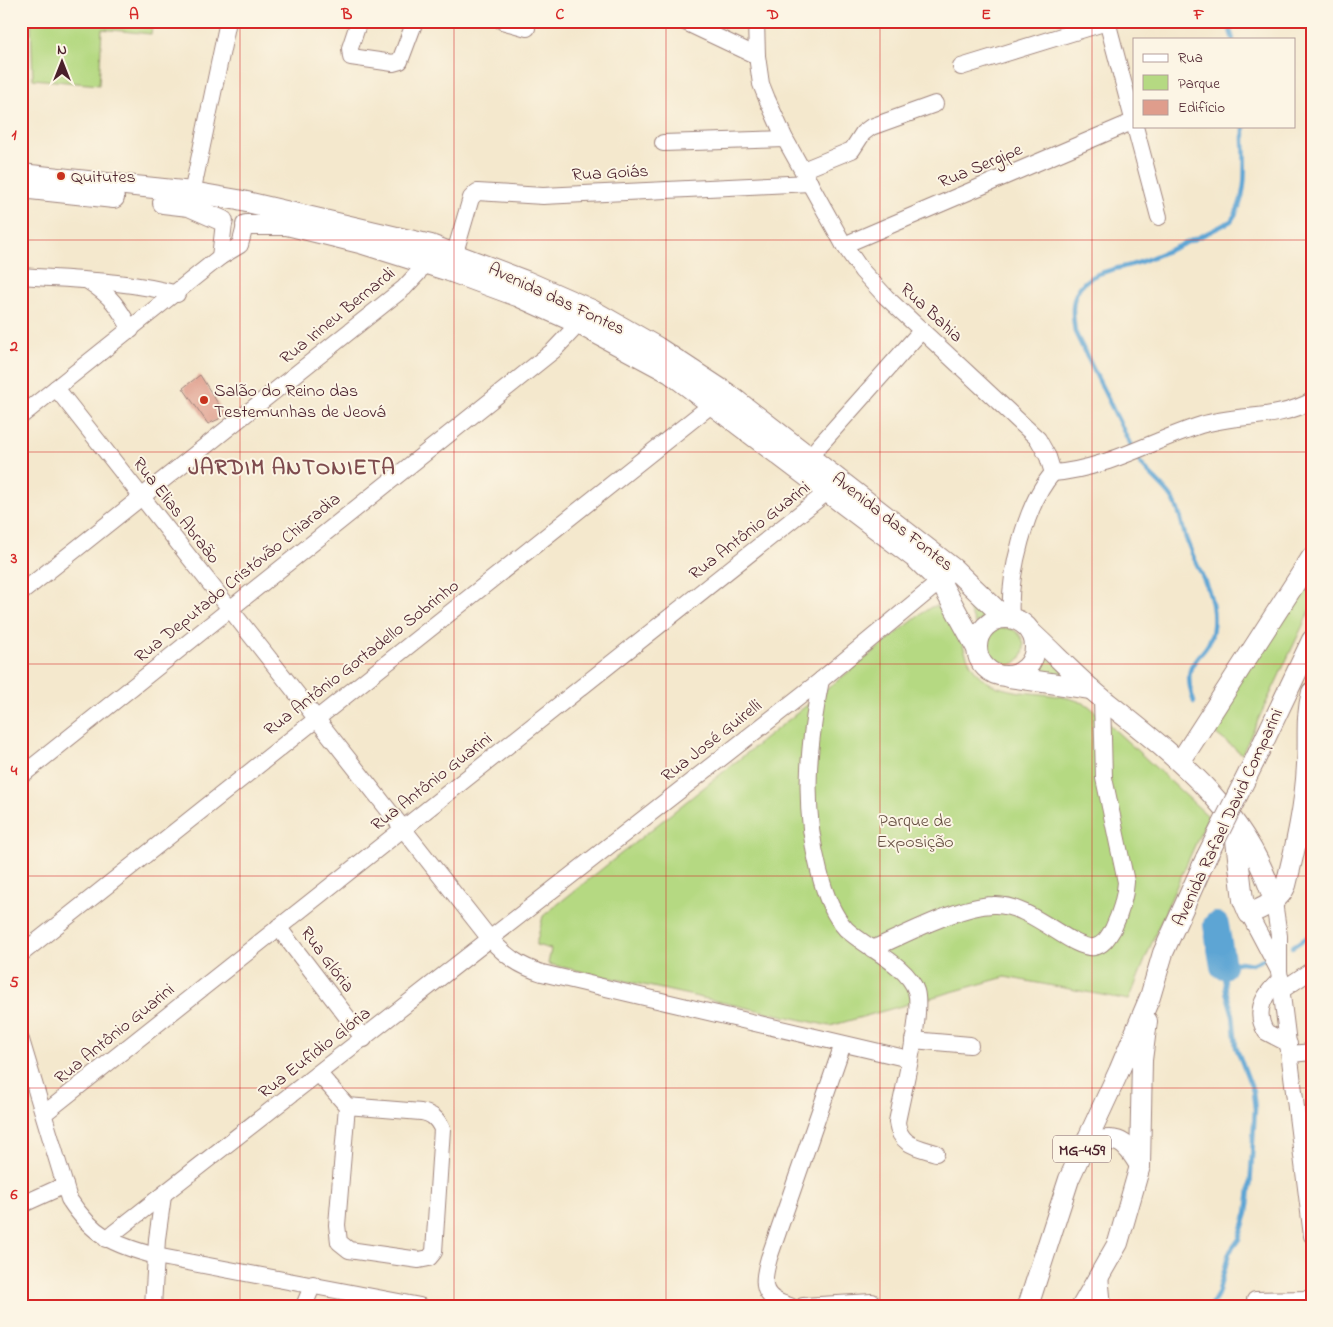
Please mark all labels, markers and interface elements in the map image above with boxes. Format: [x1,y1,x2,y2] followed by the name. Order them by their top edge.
[129,3,139,27] text: A
[341,3,353,27] text: B
[556,3,565,27] text: C
[766,3,779,27] text: D
[981,3,991,27] text: E
[1193,3,1205,27] text: F
[38,38,88,88] north arrow
[1133,38,1296,128] legend
[57,40,67,61] text: N
[1178,47,1203,69] text: Rua
[1178,73,1220,95] text: Parque
[1178,97,1225,119] text: Edifício
[11,123,17,147] text: 1
[935,137,1028,197] street label: Rua Sergipe
[571,159,649,189] street label: Rua Goiás
[71,165,136,191] place label: Quitutes
[55,170,67,182] marker: Quitutes
[484,257,629,343] street label: Avenida das Fontes
[275,262,402,371] street label: Rua Irineu Bernardi
[893,277,968,349] street label: Rua Bahia
[9,335,18,359] text: 2
[214,379,386,426] place label: Salão do Reino das Testemunhas de Jeová
[198,394,210,406] marker: Salão do Reino das Testemunhas de Jeová
[125,452,225,570] street label: Rua Elias Abraão
[188,453,396,485] district label: JARDIM ANTONIETA
[825,467,958,578] street label: Avenida das Fontes
[684,476,817,587] street label: Rua Antônio Guarini
[130,487,347,670] street label: Rua Deputado Cristóvão Chiaradia
[10,547,18,571] text: 3
[259,574,465,743] street label: Rua Antônio Gortadello Sobrinho
[656,694,768,789] street label: Rua José Guirelli
[1167,705,1291,931] street label: Avenida Rafael David Comparini
[366,727,499,838] street label: Rua Antônio Guarini
[10,759,18,783] text: 4
[877,809,954,856] park label: Parque de Exposição
[293,922,360,999] street label: Rua Glória
[9,971,19,995] text: 5
[50,978,181,1091] street label: Rua Antônio Guarini
[253,1001,377,1106] street label: Rua Eufídio Glória
[1053,1136,1111,1162] road number: MG-459
[9,1183,18,1207] text: 6

